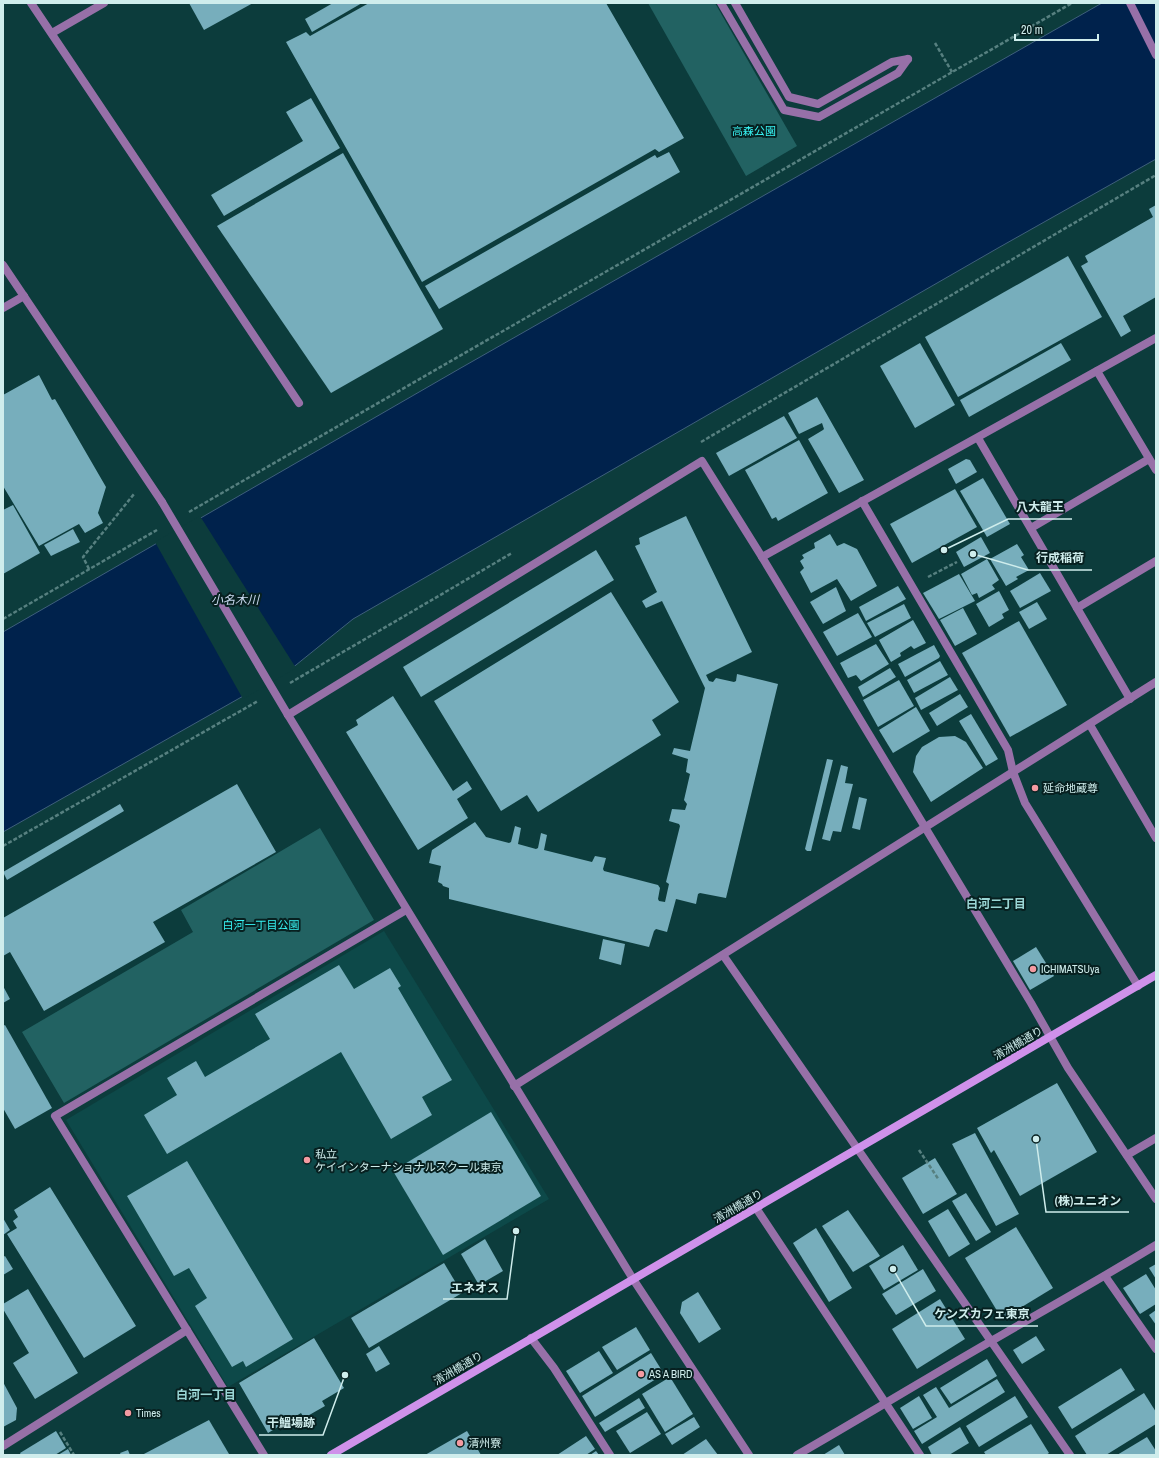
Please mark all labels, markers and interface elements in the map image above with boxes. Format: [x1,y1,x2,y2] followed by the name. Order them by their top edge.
[1015,16,1098,42] scale bar
[1021,22,1043,38] text: 20 m
[732,124,776,138] park label: 高森公園
[1008,495,1072,519] callout: 八大龍王
[1016,499,1064,515] text: 八大龍王
[1028,546,1092,570] callout: 行成稲荷
[1036,550,1084,566] text: 行成稲荷
[211,592,261,608] water label: 小名木川
[1043,781,1098,795] place label: 延命地蔵尊
[1030,783,1040,793] marker: 延命地蔵尊
[966,896,1026,912] district label: 白河二丁目
[223,918,300,932] park label: 白河一丁目公園
[1041,962,1099,976] place label: ICHIMATSUya
[1028,964,1038,974] marker: ICHIMATSUya
[991,1023,1045,1063] street label: 清洲橋通り
[315,1147,502,1174] place label: 私立 ケイインターナショナルスクール東京
[302,1155,312,1165] marker: 私立 ケイインターナショナルスクール東京
[711,1186,765,1226] street label: 清洲橋通り
[1046,1188,1129,1212] callout: (株)ユニオン
[1055,1193,1121,1209] text: (株)ユニオン
[443,1275,507,1299] callout: エネオス
[451,1280,499,1296] text: エネオス
[926,1302,1038,1326] callout: ケンズカフェ東京
[934,1306,1030,1322] text: ケンズカフェ東京
[431,1348,485,1388] street label: 清洲橋通り
[648,1367,693,1381] place label: AS A BIRD
[636,1369,646,1379] marker: AS A BIRD
[176,1387,236,1403] district label: 白河一丁目
[136,1406,161,1420] place label: Times
[123,1408,133,1418] marker: Times
[259,1411,323,1435] callout: 干鰮場跡
[267,1415,315,1431] text: 干鰮場跡
[468,1436,501,1450] place label: 清州寮
[455,1438,465,1448] marker: 清州寮

